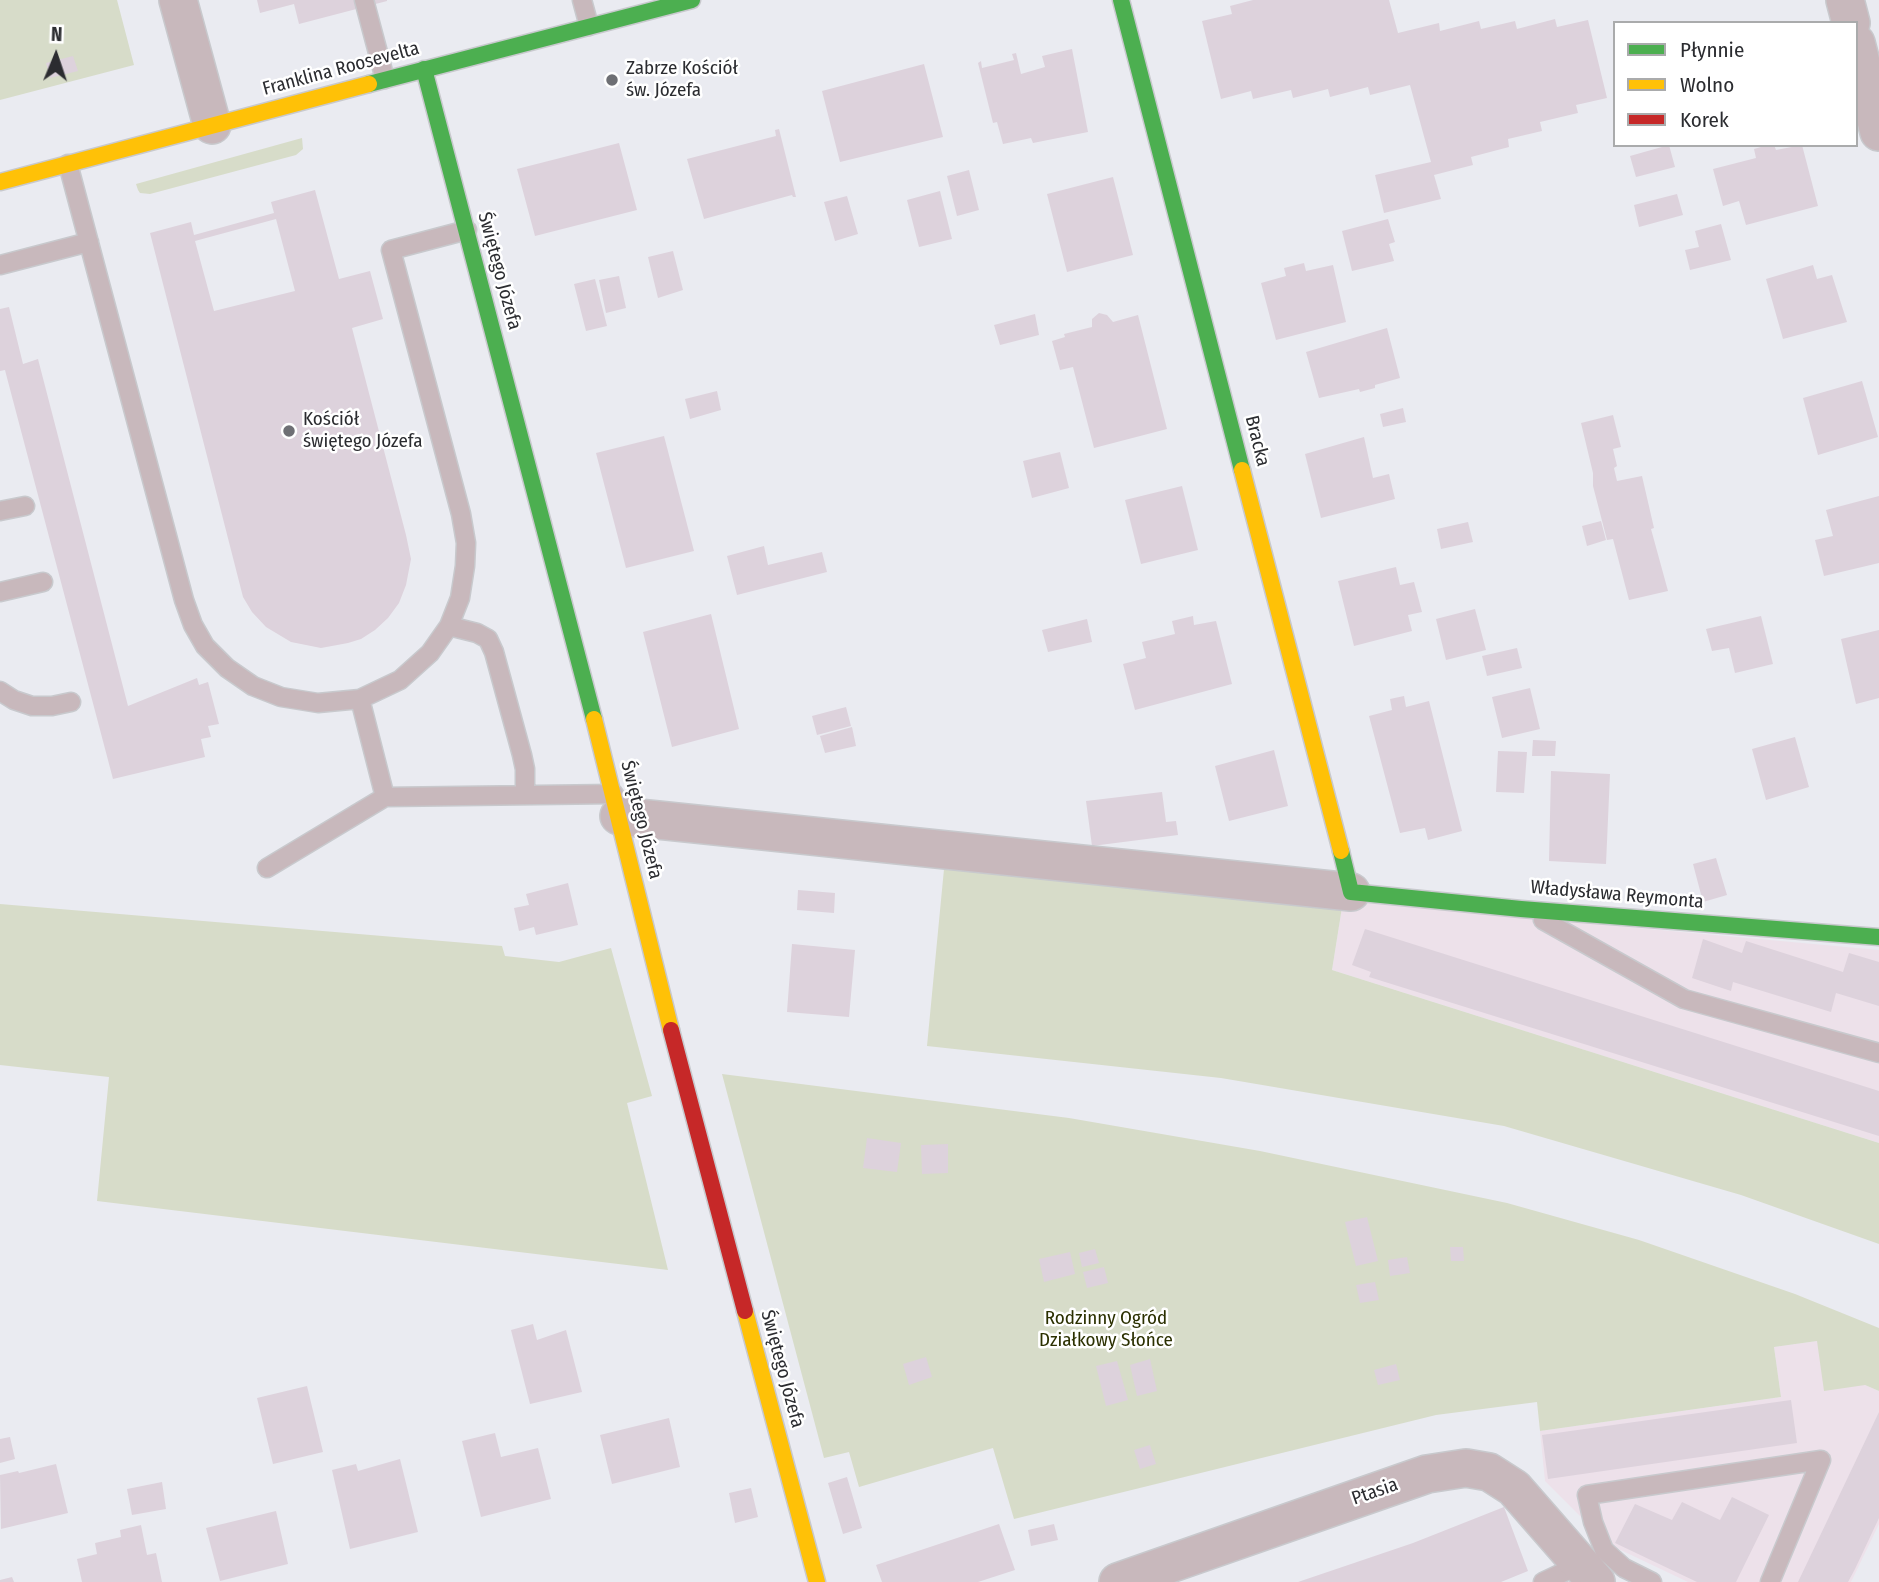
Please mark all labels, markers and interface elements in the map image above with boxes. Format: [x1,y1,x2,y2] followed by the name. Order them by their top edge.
[21,21,91,91] north arrow
[1613,21,1858,147] legend
[51,23,63,46] text: N
[260,37,422,101] street label: Franklina Roosevelta
[1680,37,1744,63] text: Płynnie
[626,58,738,102] place label: Zabrze Kościół św. Józefa
[604,72,620,88] marker: Zabrze Kościół św. Józefa
[1680,72,1734,98] text: Wolno
[1680,107,1729,133] text: Korek
[472,210,526,332] street label: Świętego Józefa
[303,409,423,453] place label: Kościół świętego Józefa
[1240,413,1274,469] street label: Bracka
[281,423,297,439] marker: Kościół świętego Józefa
[615,759,667,881] street label: Świętego Józefa
[1529,876,1705,914] street label: Władysława Reymonta
[755,1308,809,1430] street label: Świętego Józefa
[1039,1308,1173,1352] park label: Rodzinny Ogród Działkowy Słońce
[1349,1474,1401,1510] street label: Ptasia

